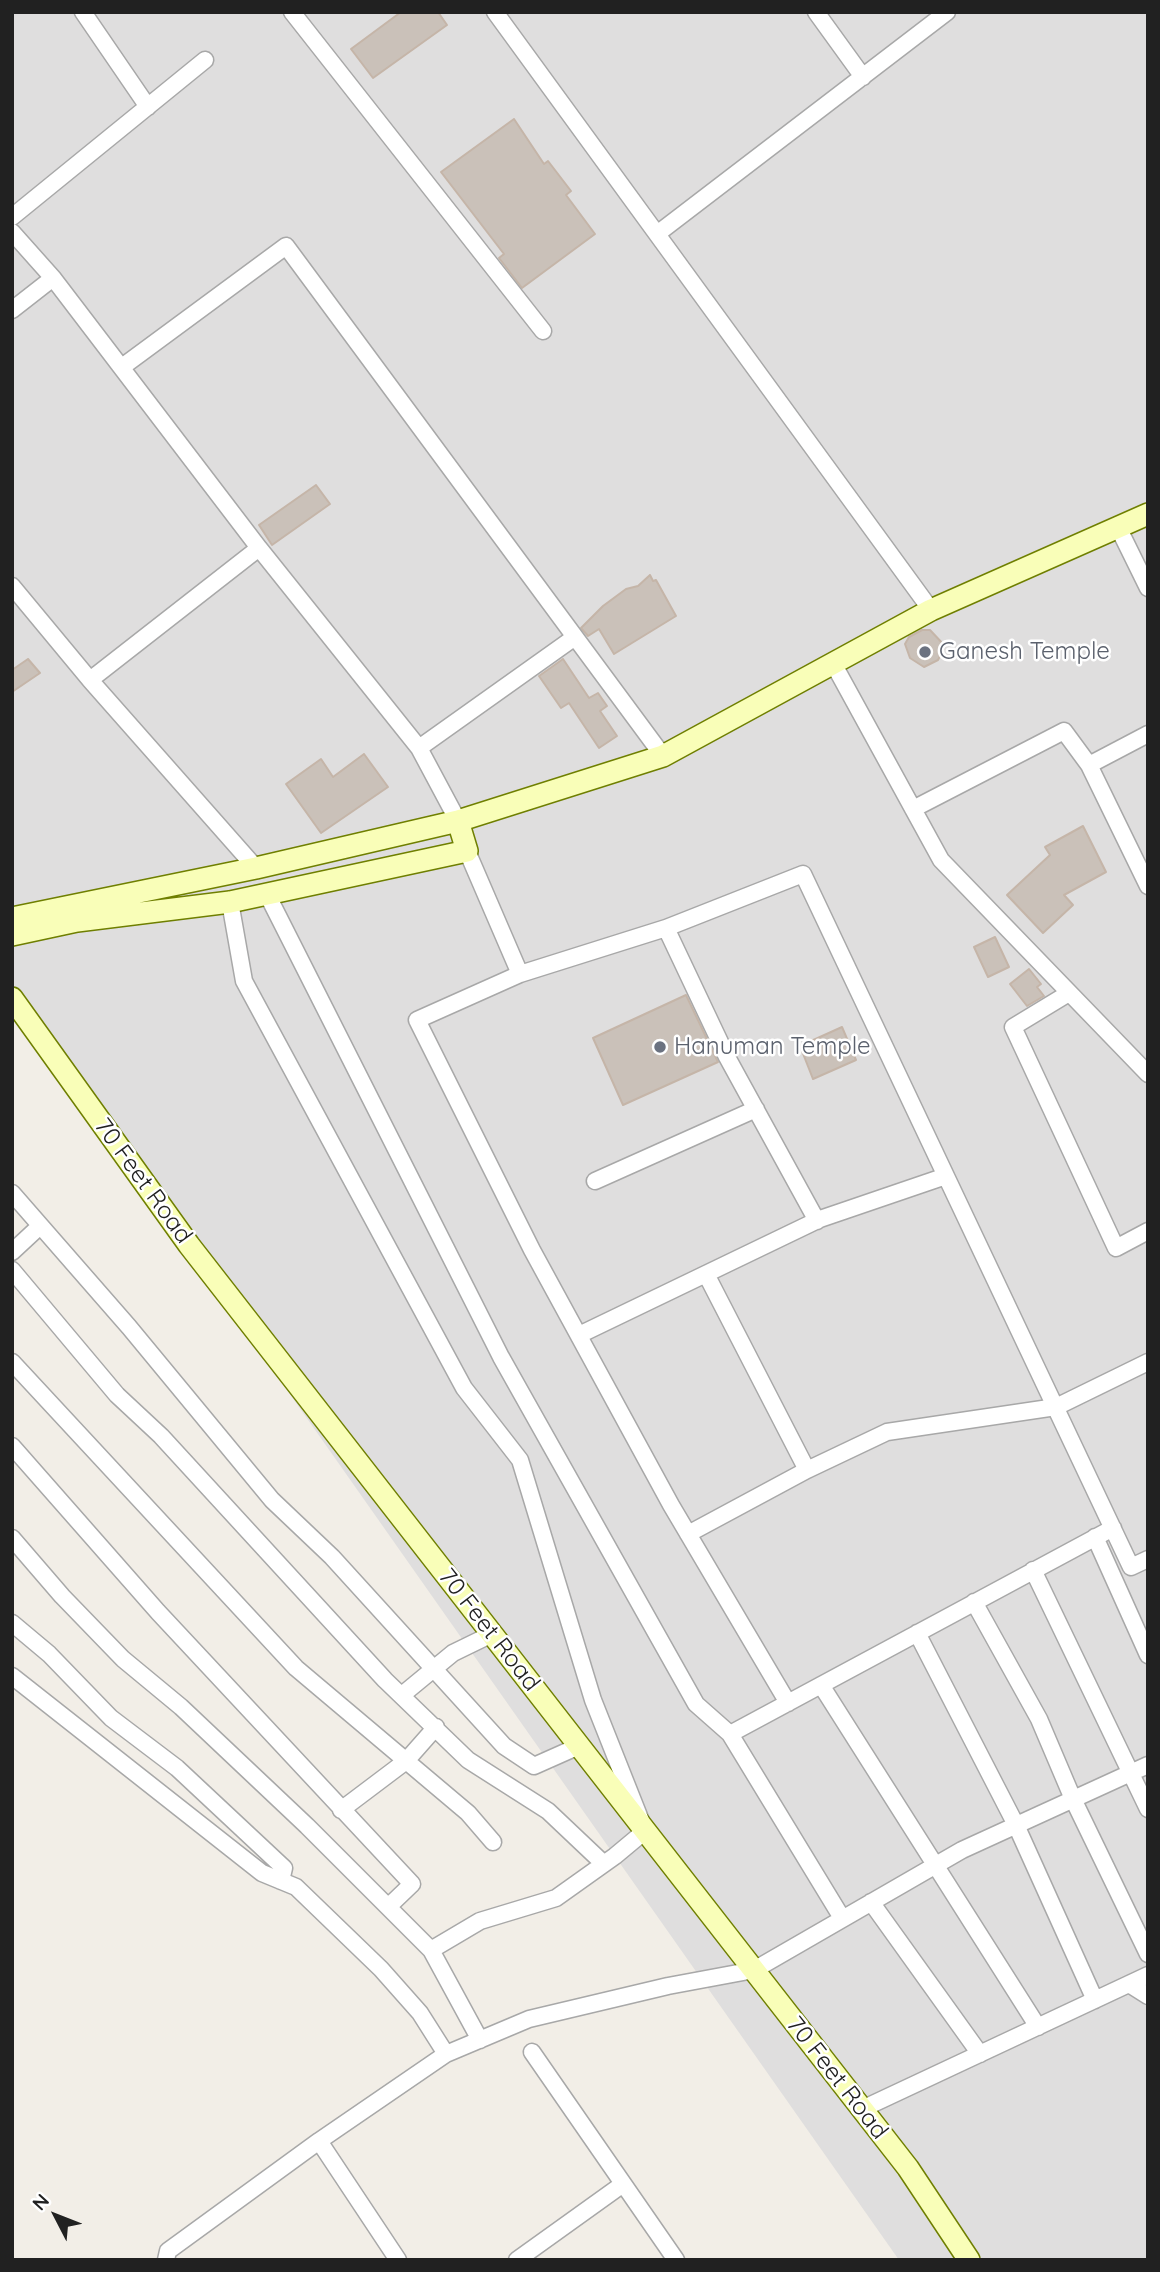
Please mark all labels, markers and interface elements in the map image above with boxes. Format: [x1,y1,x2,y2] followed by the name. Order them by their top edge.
[939,638,1110,666] place label: Ganesh Temple
[917,644,933,660] marker: Ganesh Temple
[674,1033,871,1061] place label: Hanuman Temple
[652,1039,668,1055] marker: Hanuman Temple
[88,1113,198,1249] street label: 70 Feet Road
[432,1563,546,1697] street label: 70 Feet Road
[780,2011,894,2145] street label: 70 Feet Road
[21,2181,91,2251] north arrow
[27,2189,54,2215] text: N

